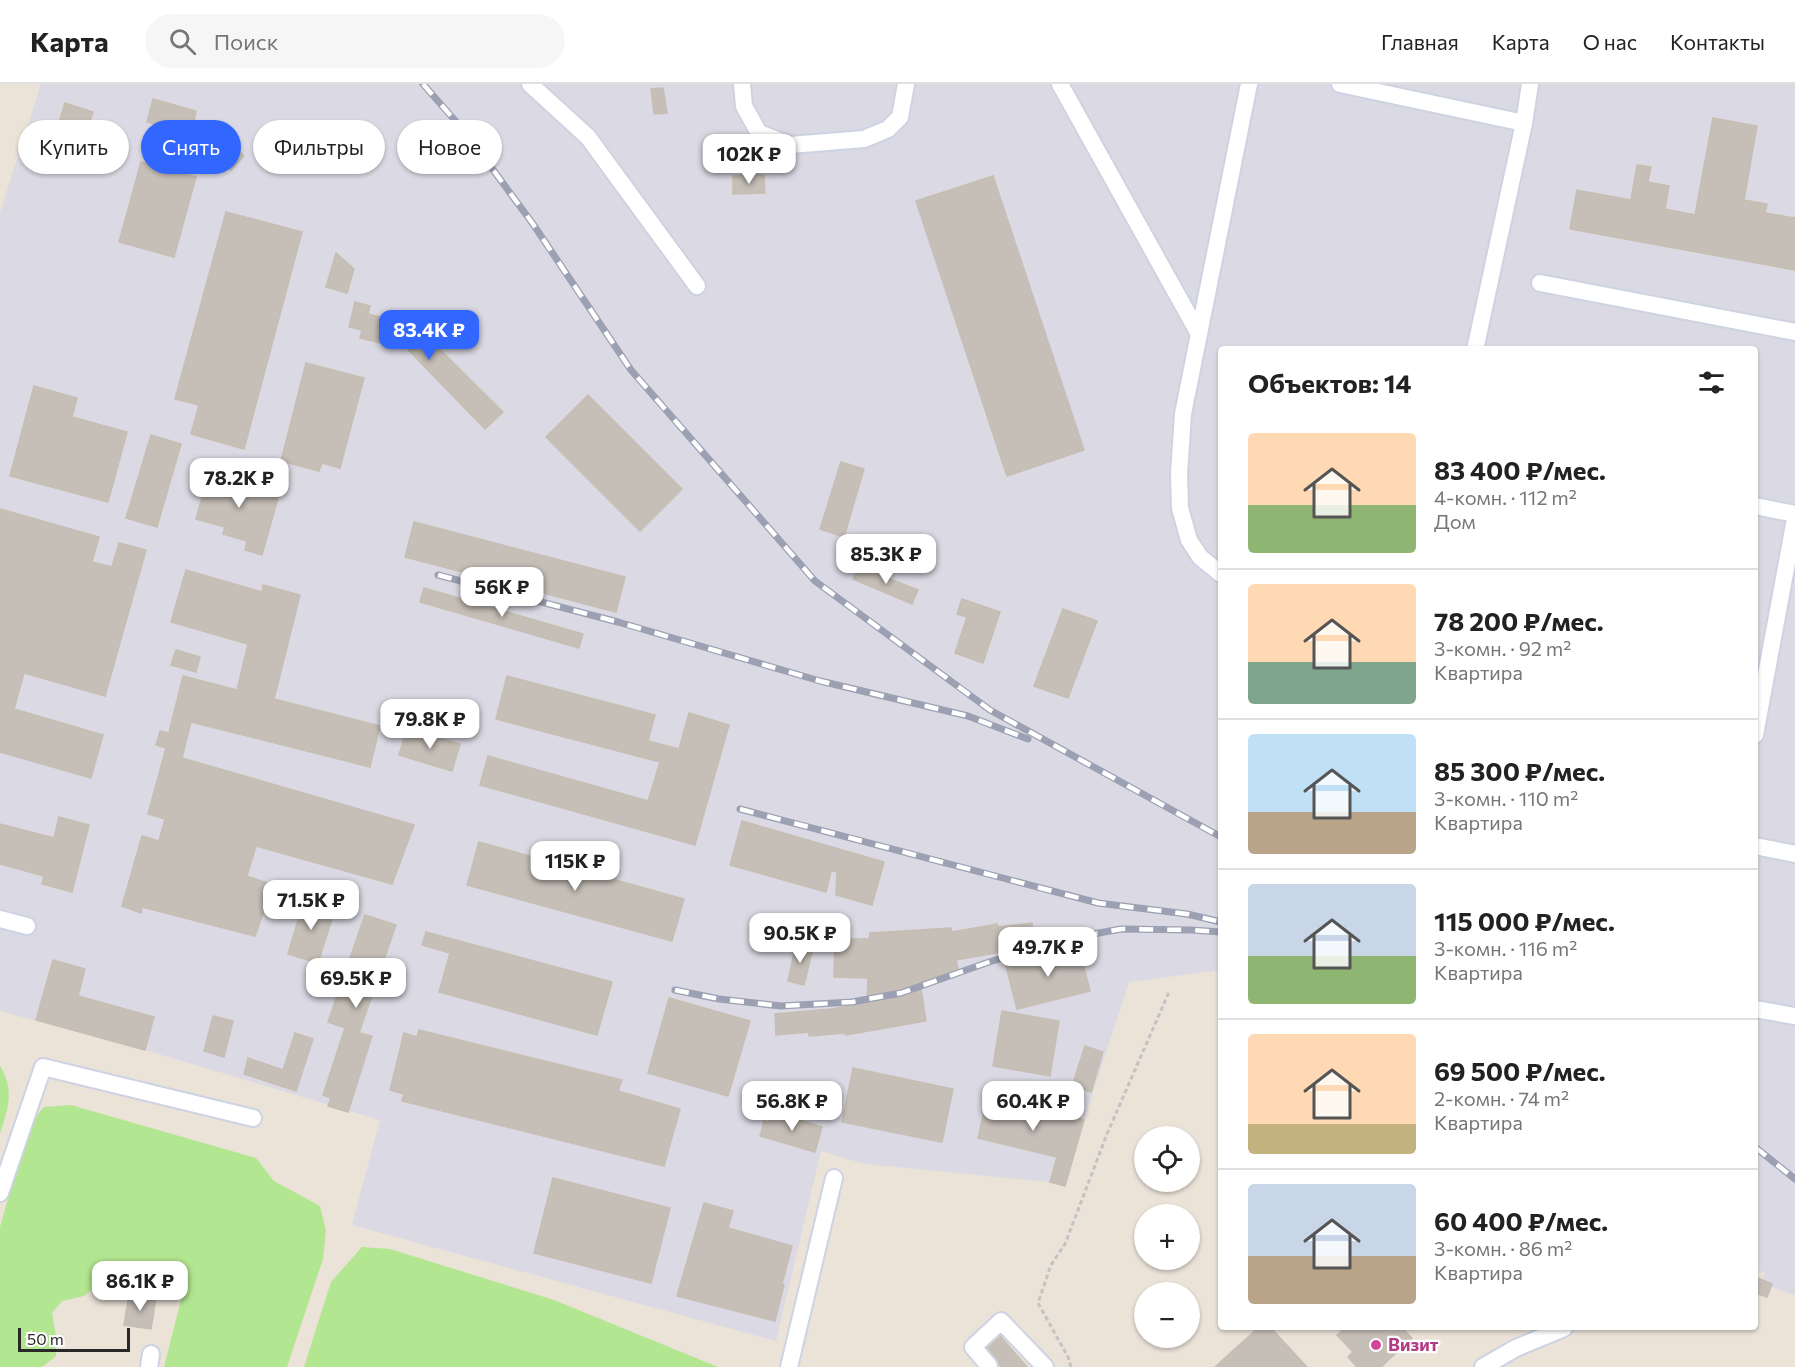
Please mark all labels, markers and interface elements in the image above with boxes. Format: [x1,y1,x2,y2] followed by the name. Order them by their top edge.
[145,14,565,68] search box
[30,24,109,58] text: Карта
[166,25,199,58] icon: search
[214,28,278,55] text: Поиск
[1381,29,1459,54] text: Главная
[1492,29,1550,54] text: Карта
[1583,29,1637,54] text: О нас
[1670,29,1765,54] text: Контакты
[18,120,129,174] chip: Купить
[141,120,241,174] chip: Снять
[253,120,385,174] chip: Фильтры
[397,120,502,174] chip: Новое
[700,134,798,185] pin: 102K ₽
[717,141,781,165] text: 102K ₽
[374,310,484,361] pin: 83.4K ₽
[393,317,465,341] text: 83.4K ₽
[1695,366,1728,399] icon: filters
[1248,367,1412,398] text: Объектов: 14
[1434,454,1606,485] text: 83 400 ₽/мес.
[1296,457,1368,529] icon: home
[184,458,294,509] pin: 78.2K ₽
[204,465,274,489] text: 78.2K ₽
[1434,485,1577,509] text: 4-комн. · 112 m²
[1434,509,1476,533] text: Дом
[831,534,941,585] pin: 85.3K ₽
[850,541,922,565] text: 85.3K ₽
[460,567,544,618] pin: 56K ₽
[475,574,529,598] text: 56K ₽
[1434,605,1604,636] text: 78 200 ₽/мес.
[1296,608,1368,680] icon: home
[1434,636,1571,660] text: 3-комн. · 92 m²
[1434,660,1523,684] text: Квартира
[375,699,485,750] pin: 79.8K ₽
[394,706,466,730] text: 79.8K ₽
[1434,755,1605,786] text: 85 300 ₽/мес.
[1296,758,1368,830] icon: home
[1434,786,1578,810] text: 3-комн. · 110 m²
[1434,810,1523,834] text: Квартира
[526,841,624,892] pin: 115K ₽
[545,848,605,872] text: 115K ₽
[256,880,366,931] pin: 71.5K ₽
[277,887,345,911] text: 71.5K ₽
[1434,905,1615,936] text: 115 000 ₽/мес.
[1296,908,1368,980] icon: home
[745,913,855,964] pin: 90.5K ₽
[763,920,837,944] text: 90.5K ₽
[993,927,1103,978] pin: 49.7K ₽
[1012,934,1084,958] text: 49.7K ₽
[1434,936,1577,960] text: 3-комн. · 116 m²
[301,958,411,1009] pin: 69.5K ₽
[1434,960,1523,984] text: Квартира
[320,965,392,989] text: 69.5K ₽
[1434,1055,1606,1086] text: 69 500 ₽/мес.
[1296,1058,1368,1130] icon: home
[737,1081,847,1132] pin: 56.8K ₽
[978,1081,1088,1132] pin: 60.4K ₽
[1434,1086,1569,1110] text: 2-комн. · 74 m²
[756,1088,828,1112] text: 56.8K ₽
[996,1088,1070,1112] text: 60.4K ₽
[1434,1110,1523,1134] text: Квартира
[1134,1126,1200,1348] map controls
[1134,1126,1200,1192] button: locate
[1134,1204,1200,1270] button: +
[1434,1205,1608,1236] text: 60 400 ₽/мес.
[1296,1208,1368,1280] icon: home
[1434,1236,1572,1260] text: 3-комн. · 86 m²
[1434,1260,1523,1284] text: Квартира
[85,1261,195,1312] pin: 86.1K ₽
[106,1268,174,1292] text: 86.1K ₽
[1134,1282,1200,1348] button: −
[18,1325,130,1352] scale bar
[27,1329,64,1348] text: 50 m
[1388,1333,1439,1355] place label: Визит
[1369,1338,1383,1352] marker: Визит

